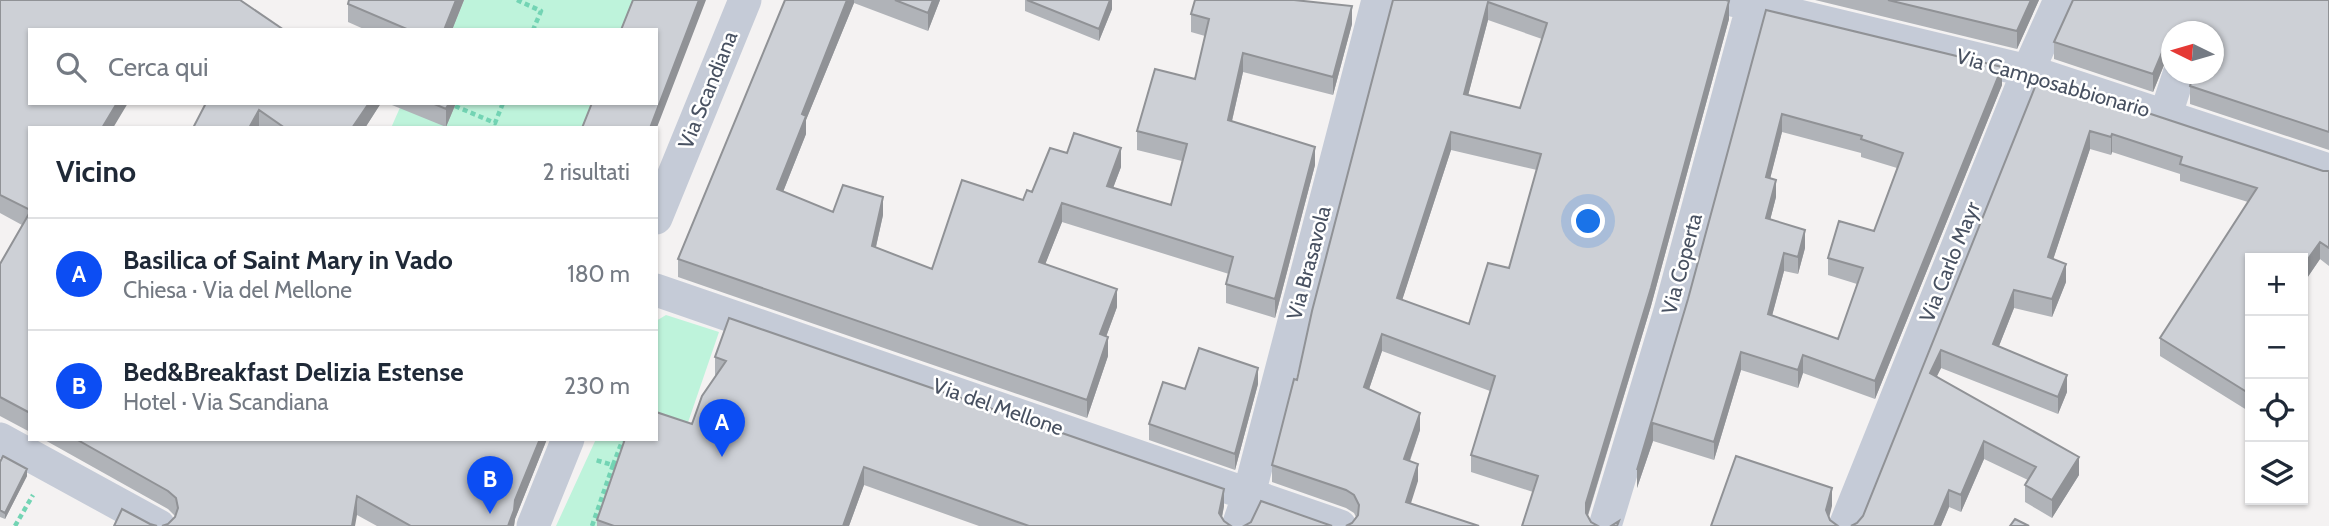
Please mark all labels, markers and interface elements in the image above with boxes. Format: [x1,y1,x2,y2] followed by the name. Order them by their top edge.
[2161,21,2224,84] north arrow
[673,27,742,152] street label: Via Scandiana
[28,28,658,105] search box
[1953,43,2153,122] street label: Via Camposabbionario
[52,48,90,86] icon: search
[108,51,209,83] text: Cerca qui
[56,153,136,190] text: Vicino
[543,158,630,186] text: 2 risultati
[1914,198,1985,326] street label: Via Carlo Mayr
[1281,203,1336,323] street label: Via Brasavola
[1571,204,1605,238] your location
[1656,211,1707,317] street label: Via Coperta
[123,244,453,276] text: Basilica of Saint Mary in Vado
[2245,253,2308,505] map controls
[2245,253,2308,316] button: +
[72,260,86,288] text: A
[567,260,630,288] text: 180 m
[123,276,352,304] text: Chiesa · Via del Mellone
[2245,316,2308,379] button: −
[123,356,464,388] text: Bed&Breakfast Delizia Estense
[72,372,86,400] text: B
[564,372,630,400] text: 230 m
[930,372,1067,441] street label: Via del Mellone
[2245,379,2308,442] button: locate
[123,388,329,416] text: Hotel · Via Scandiana
[699,399,745,457] pin: A
[2245,442,2308,505] button: layers
[467,456,513,514] pin: B

